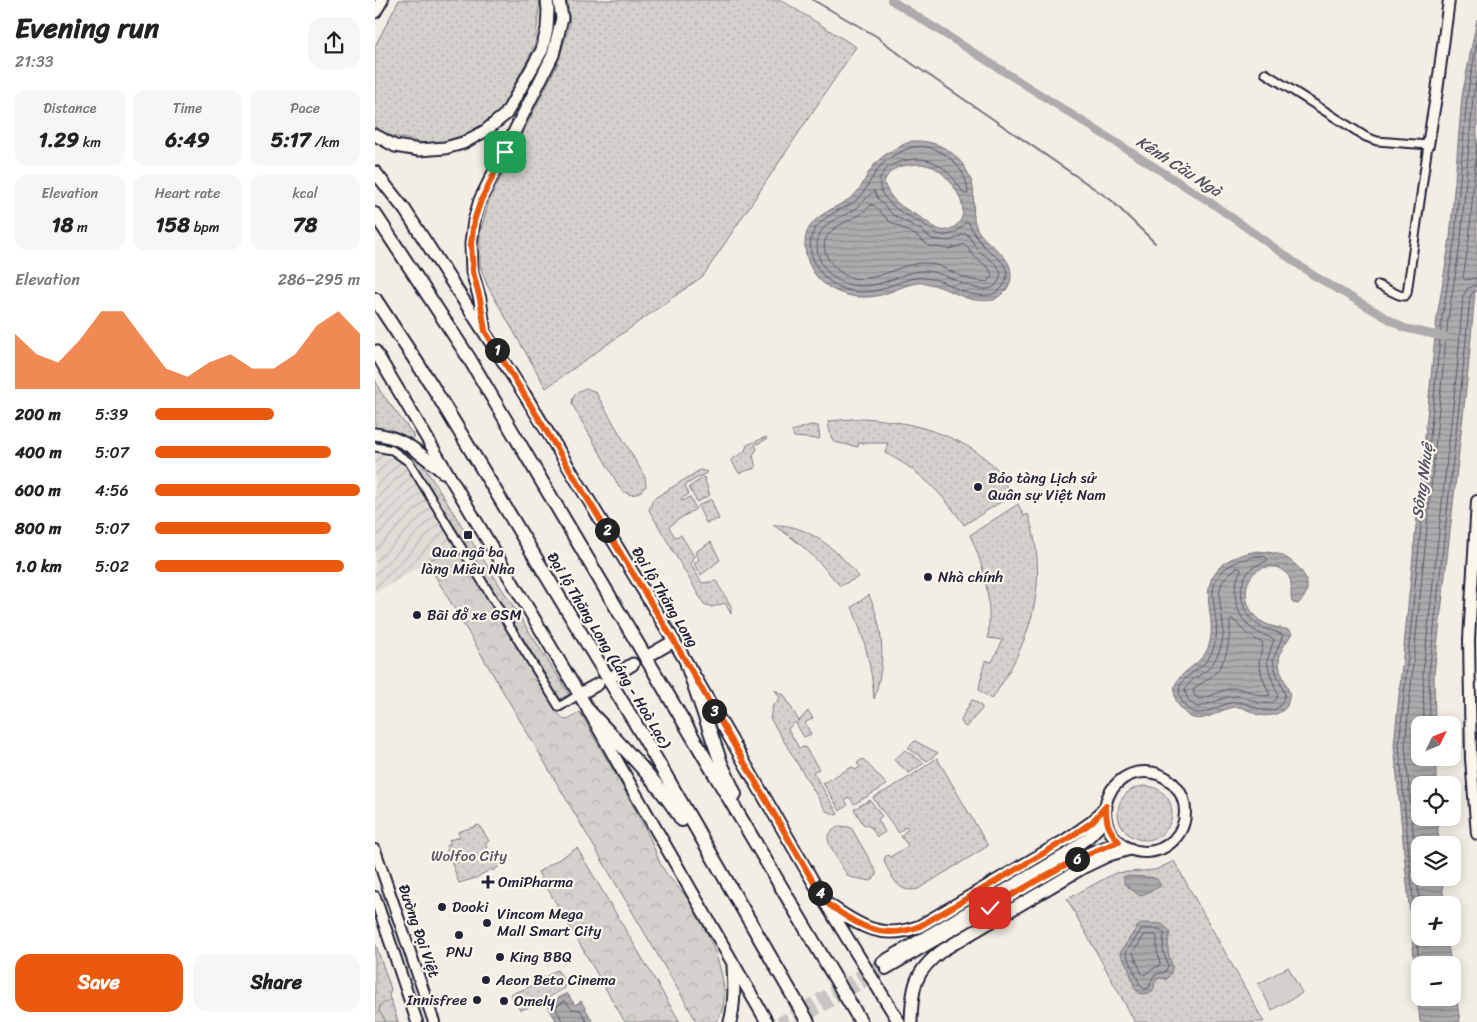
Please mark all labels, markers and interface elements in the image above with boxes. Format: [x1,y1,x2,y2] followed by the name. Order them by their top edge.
[15,3,159,52] text: Evening run
[308,17,360,69] button: share
[15,47,54,76] text: 21:33
[43,96,96,121] text: Distance
[173,96,202,121] text: Time
[290,96,320,121] text: Pace
[39,121,79,159] text: 1.29
[165,121,210,159] text: 6:49
[271,121,311,159] text: 5:17
[1130,127,1229,206] water label: Kênh Cầu Ngà
[79,130,101,155] text: km
[311,130,340,155] text: /km
[484,131,526,173] pin
[491,138,519,166] icon: arrive
[41,181,98,206] text: Elevation
[155,181,220,206] text: Heart rate
[292,181,318,206] text: kcal
[52,206,73,244] text: 18
[155,206,190,244] text: 158
[293,206,317,244] text: 78
[73,215,88,240] text: m
[190,215,219,240] text: bpm
[15,265,80,294] text: Elevation
[278,265,360,294] text: 286–295 m
[485,338,509,362] pin: 1
[494,338,501,363] text: 1
[15,400,61,429] text: 200 m
[95,400,128,429] text: 5:39
[15,438,62,467] text: 400 m
[95,438,129,467] text: 5:07
[1402,439,1442,520] water label: Sông Nhuệ
[988,465,1106,508] place label: Bảo tàng Lịch sử Quân sự Việt Nam
[15,476,61,505] text: 600 m
[95,476,129,505] text: 4:56
[972,481,984,493] marker: Bảo tàng Lịch sử Quân sự Việt Nam
[15,514,61,543] text: 800 m
[95,514,129,543] text: 5:07
[595,518,619,542] pin: 2
[603,518,612,543] text: 2
[462,529,474,541] marker: Qua ngã ba làng Miêu Nha
[421,539,515,582] place label: Qua ngã ba làng Miêu Nha
[625,542,706,653] street label: Đại lộ Thăng Long
[540,547,678,754] street label: Đại lộ Thăng Long (Láng - Hoà Lạc)
[15,552,62,581] text: 1.0 km
[95,552,129,581] text: 5:02
[938,564,1003,590] place label: Nhà chính
[922,571,934,583] marker: Nhà chính
[427,602,522,628] place label: Bãi đỗ xe GSM
[411,609,423,621] marker: Bãi đỗ xe GSM
[701,698,727,724] pin: 3
[711,699,718,724] text: 3
[1411,716,1461,766] north arrow
[1411,716,1461,1006] map controls
[1411,776,1461,826] button: locate
[1411,836,1461,886] button: layers
[431,843,507,869] park label: Wolfoo City
[1065,846,1089,872] pin: 6
[1074,847,1081,872] text: 6
[498,869,574,895] place label: OmiPharma
[482,876,494,888] marker: OmiPharma
[807,880,833,906] pin: 4
[391,881,447,982] street label: Đường Đại Việt
[816,881,825,906] text: 4
[969,887,1011,929] pin
[452,894,489,920] place label: Dooki
[976,894,1004,922] icon: check
[1411,896,1461,946] button: +
[436,901,448,913] marker: Dooki
[497,901,601,944] place label: Vincom Mega Mall Smart City
[481,917,493,929] marker: Vincom Mega Mall Smart City
[453,929,465,941] marker: PNJ
[446,939,473,965] place label: PNJ
[510,944,572,970] place label: King BBQ
[494,951,506,963] marker: King BBQ
[15,954,183,1012] button: Save
[193,954,360,1012] button: Share
[1411,956,1461,1006] button: −
[495,967,616,993] place label: Aeon Beta Cinema
[480,974,492,986] marker: Aeon Beta Cinema
[406,987,467,1013] place label: Innisfree
[514,988,555,1014] place label: Omely
[471,994,483,1006] marker: Innisfree
[498,995,510,1007] marker: Omely

